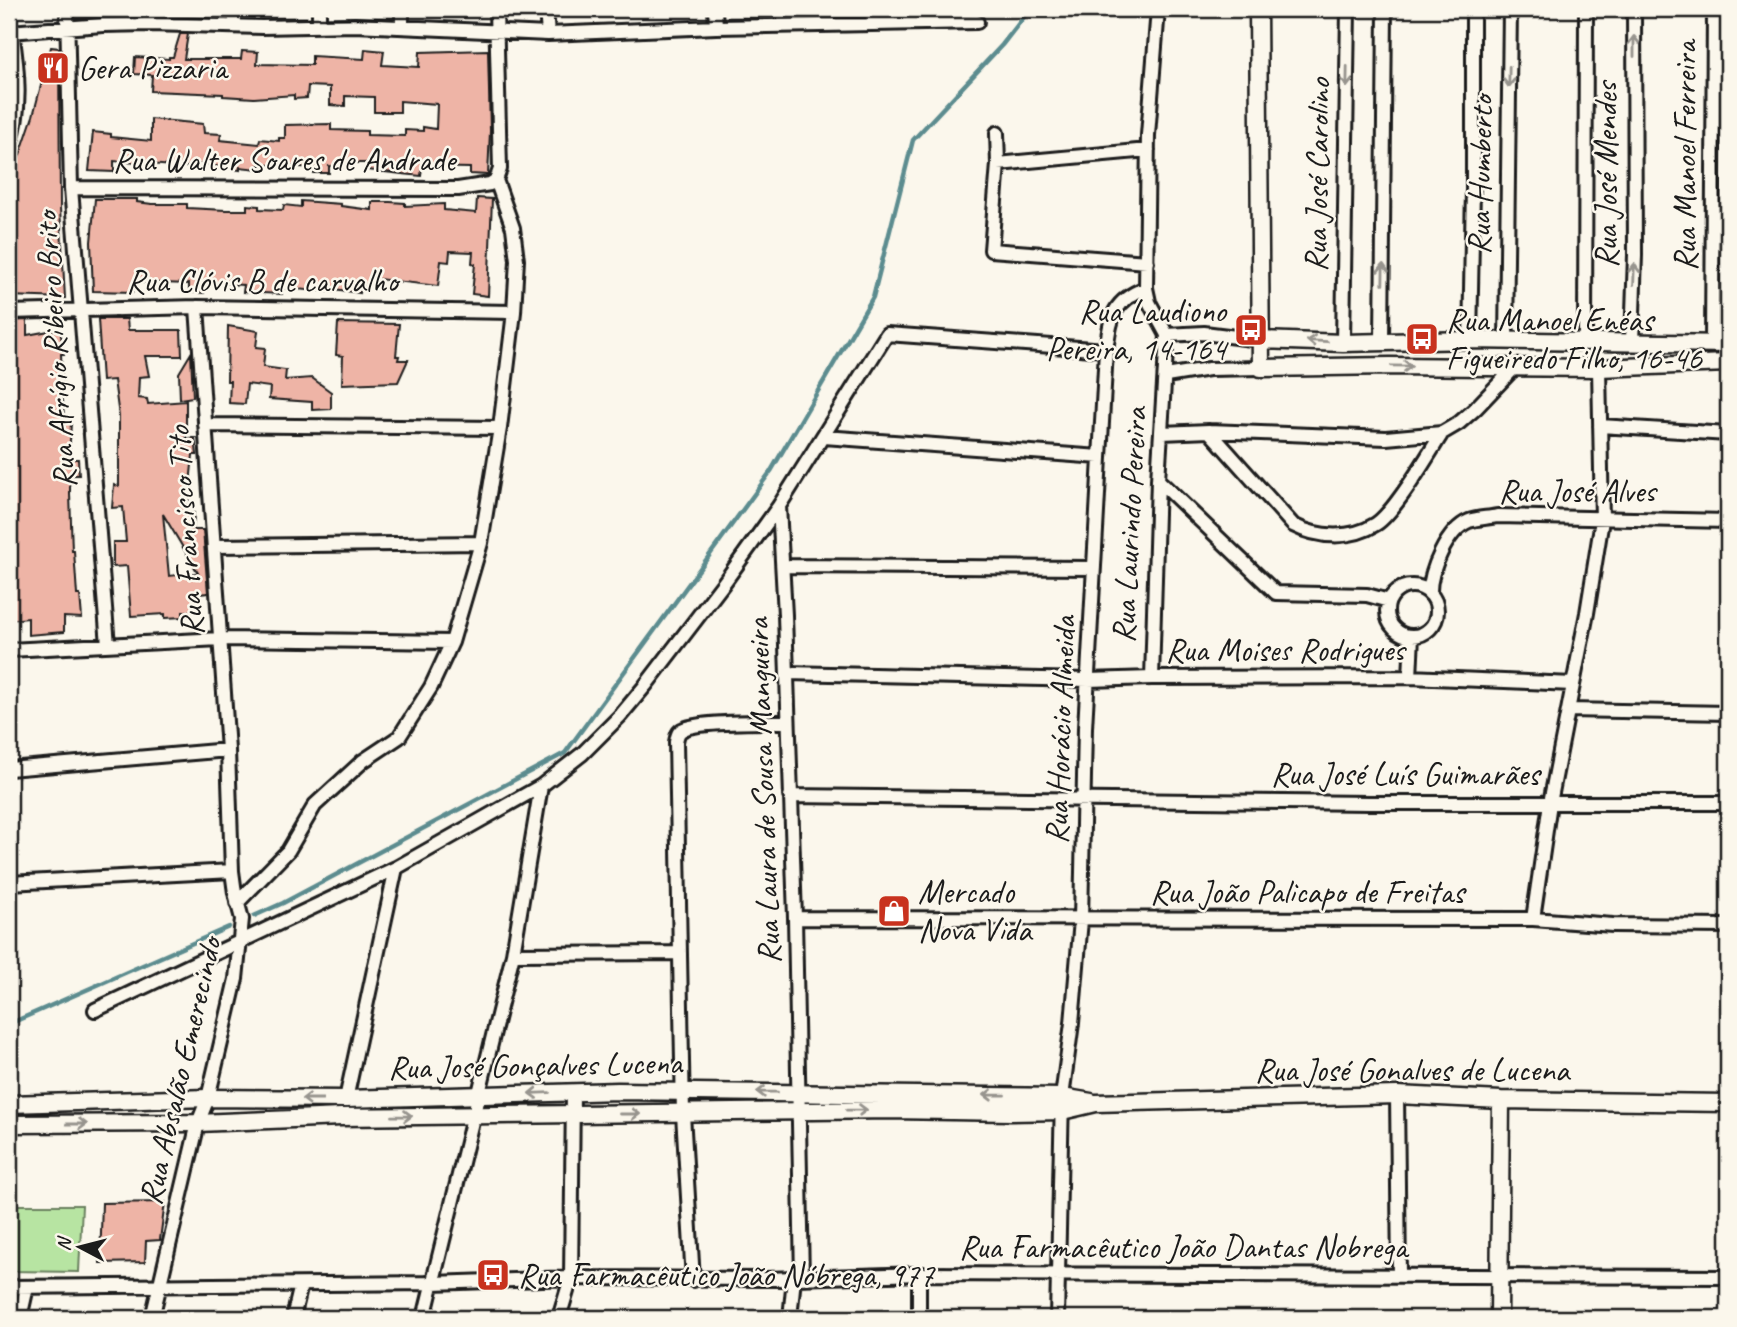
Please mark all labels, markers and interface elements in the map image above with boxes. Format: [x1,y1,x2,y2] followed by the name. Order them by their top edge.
[1627,35,1641,58] one-way arrow
[1664,39,1706,271] street label: Rua Manoel Ferreira
[78,47,229,89] place label: Gera Pizzaria
[34,49,72,87] restaurant icon: Gera Pizzaria
[1340,65,1354,88] one-way arrow
[1502,65,1516,88] one-way arrow
[1294,75,1340,272] street label: Rua José Carolino
[1585,79,1627,268] street label: Rua José Mendes
[1458,92,1502,255] street label: Rua Humberto
[113,139,457,181] street label: Rua Walter Soares de Andrade
[24,207,86,490] street label: Rua Afrígio Ribeiro Brito
[126,260,401,302] street label: Rua Clóvis B de carvalho
[1376,263,1390,286] one-way arrow
[1627,263,1641,286] one-way arrow
[1046,290,1229,370] place label: Rua Laudiono Pereira, 14-164
[1446,299,1703,379] place label: Rua Manoel Enéas Figueiredo Filho, 16-46
[1232,311,1270,349] bus stop icon: Rua Laudiono Pereira, 14-164
[1403,320,1441,358] bus stop icon: Rua Manoel Enéas Figueiredo Filho, 16-46
[1306,335,1329,348] one-way arrow
[1391,359,1414,373] one-way arrow
[1102,404,1156,644] street label: Rua Laurindo Pereira
[157,422,213,637] street label: Rua Francisco Tito
[1499,470,1658,512] street label: Rua José Alves
[1035,614,1085,845] street label: Rua Horácio Almeida
[736,616,790,965] street label: Rua Laura de Sousa Mangueira
[1165,629,1407,671] street label: Rua Moises Rodrigues
[1271,753,1542,795] street label: Rua José Luís Guimarães
[918,871,1034,951] place label: Mercado Nova Vida
[1150,871,1467,913] street label: Rua João Palicapo de Freitas
[875,892,913,930] shop icon: Mercado Nova Vida
[129,930,232,1209] street label: Rua Absalão Emerecindo
[388,1041,684,1089] street label: Rua José Gonçalves Lucena
[1255,1049,1572,1091] street label: Rua José Gonalves de Lucena
[528,1086,551,1099] one-way arrow
[755,1086,778,1099] one-way arrow
[983,1088,1006,1102] one-way arrow
[300,1092,323,1105] one-way arrow
[845,1103,868,1117] one-way arrow
[618,1107,641,1121] one-way arrow
[391,1109,414,1123] one-way arrow
[65,1117,88,1131] one-way arrow
[46,1212,116,1282] north arrow
[959,1226,1410,1268] street label: Rua Farmacêutico João Dantas Nobrega
[51,1235,77,1252] text: N
[518,1254,936,1296] place label: Rua Farmacêutico João Nóbrega, 977
[474,1256,512,1294] bus stop icon: Rua Farmacêutico João Nóbrega, 977

